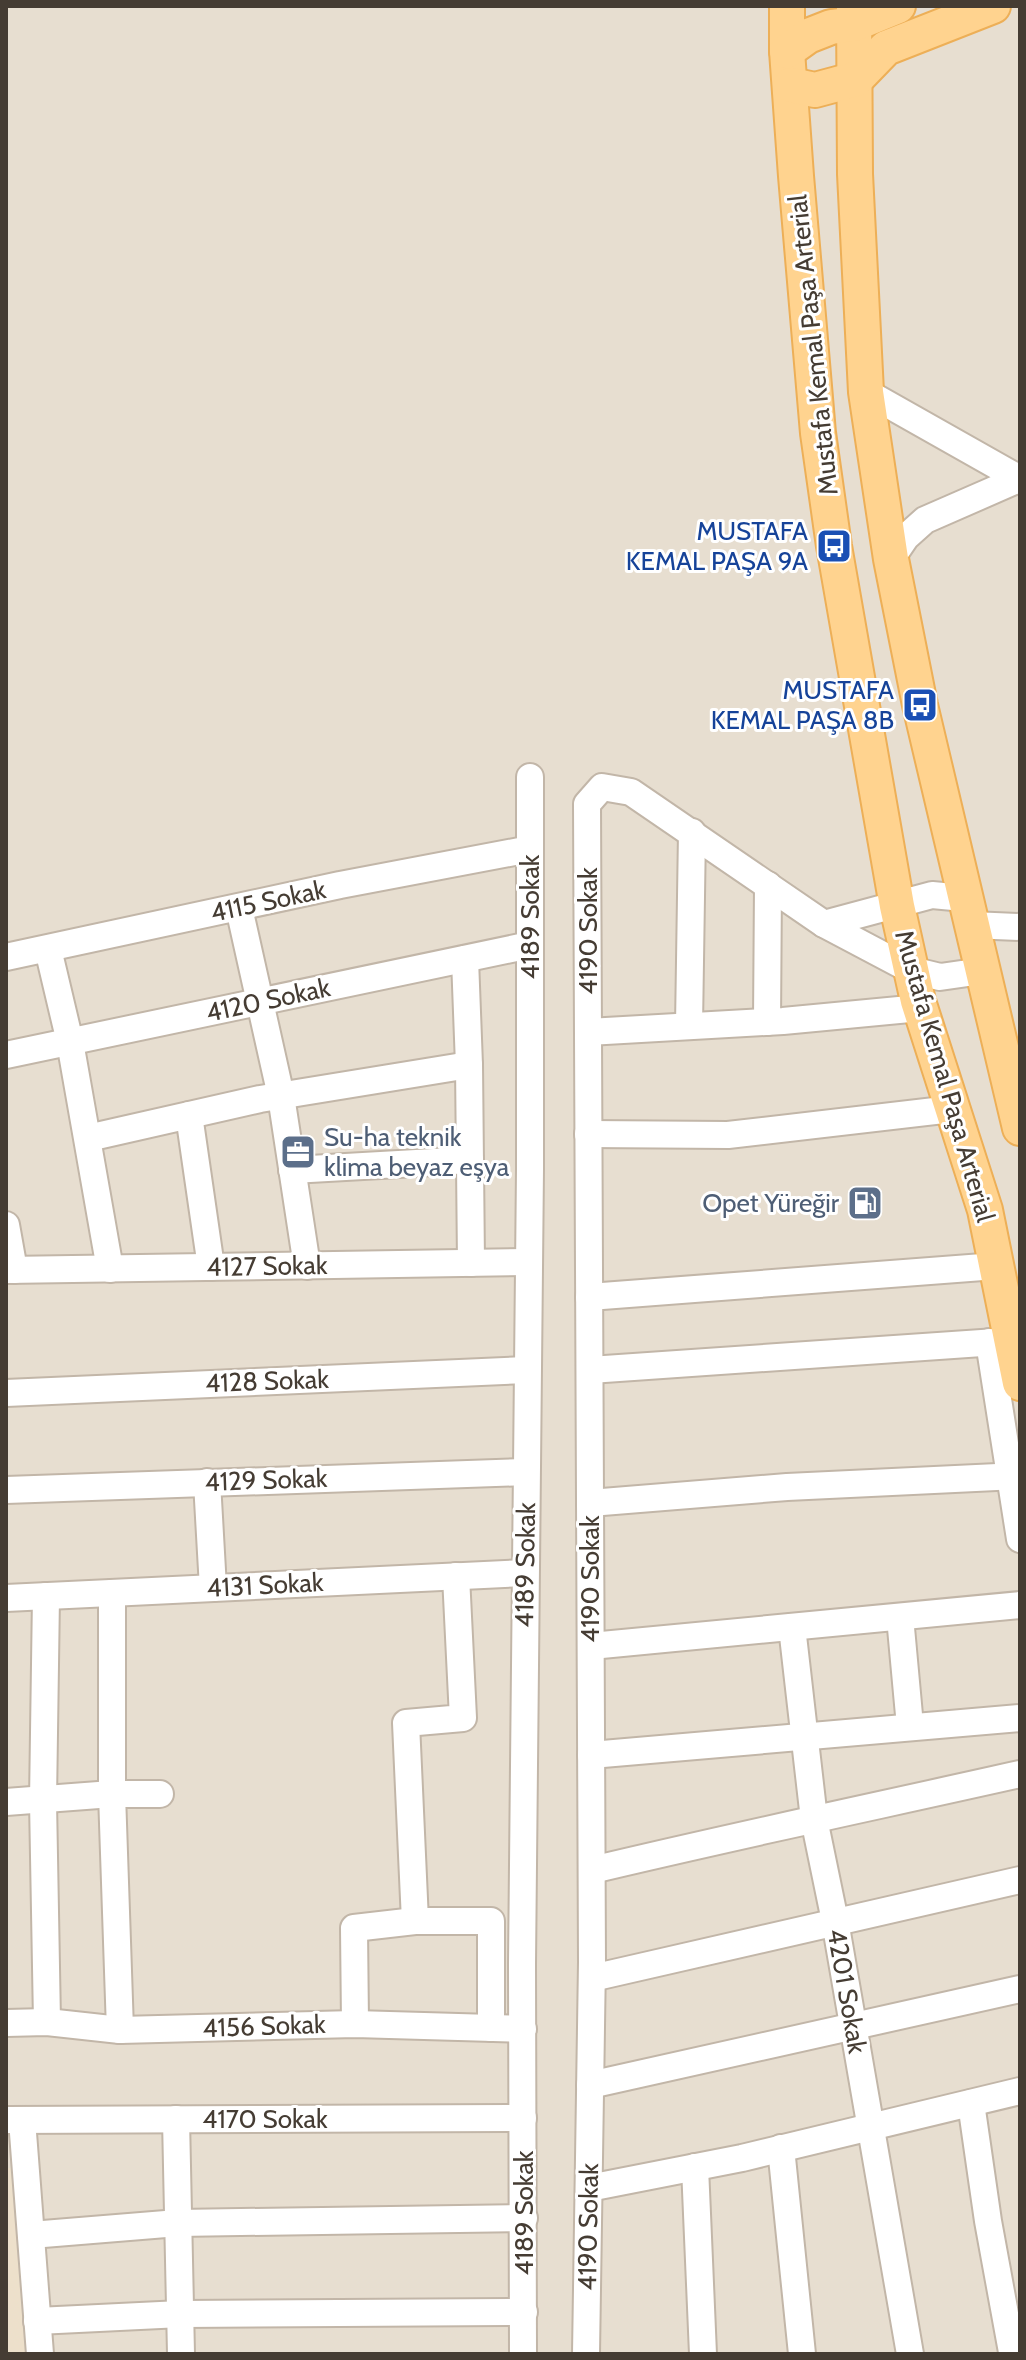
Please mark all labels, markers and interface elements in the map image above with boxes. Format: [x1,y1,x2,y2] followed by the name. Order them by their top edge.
[781,193,845,497] street label: Mustafa Kemal Paşa Arterial
[626,515,808,577] place label: MUSTAFA KEMAL PAŞA 9A
[815,527,853,565] bus stop icon: MUSTAFA KEMAL PAŞA 9A
[711,674,894,736] place label: MUSTAFA KEMAL PAŞA 8B
[901,686,939,724] bus stop icon: MUSTAFA KEMAL PAŞA 8B
[514,854,546,980] street label: 4189 Sokak
[572,867,604,995] street label: 4190 Sokak
[207,873,329,929] street label: 4115 Sokak
[888,926,1002,1226] street label: Mustafa Kemal Paşa Arterial
[203,971,333,1029] street label: 4120 Sokak
[324,1121,510,1183] place label: Su-ha teknik klima beyaz eşya
[279,1133,317,1171] office icon: Su-ha teknik klima beyaz eşya
[846,1184,884,1222] fuel station icon: Opet Yüreğir
[702,1187,840,1219] place label: Opet Yüreğir
[206,1249,328,1283] street label: 4127 Sokak
[205,1363,330,1399] street label: 4128 Sokak
[204,1462,328,1498] street label: 4129 Sokak
[508,1502,542,1628] street label: 4189 Sokak
[574,1515,606,1643] street label: 4190 Sokak
[206,1566,325,1604] street label: 4131 Sokak
[820,1926,874,2056] street label: 4201 Sokak
[202,2008,327,2044] street label: 4156 Sokak
[202,2103,328,2135] street label: 4170 Sokak
[508,2150,540,2276] street label: 4189 Sokak
[571,2163,605,2291] street label: 4190 Sokak

